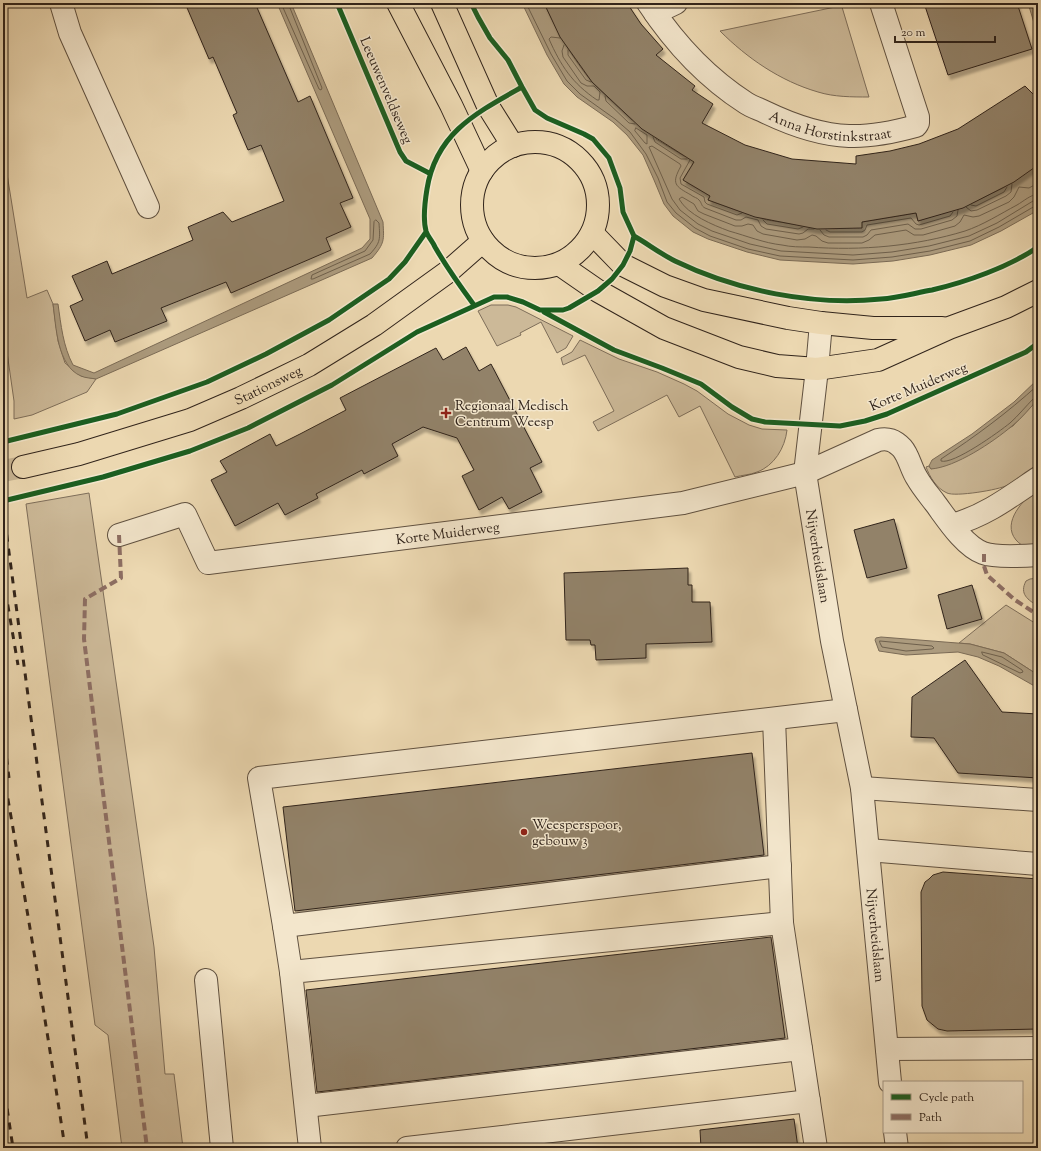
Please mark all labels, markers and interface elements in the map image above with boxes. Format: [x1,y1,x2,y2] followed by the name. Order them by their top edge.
[895,18,995,44] scale bar
[901,24,926,42] text: 20 m
[354,34,417,147] street label: Leeuwenveldseweg
[765,107,894,148] street label: Anna Horstinkstraat
[867,358,971,417] street label: Korte Muiderweg
[232,362,306,412] street label: Stationsweg
[455,397,569,433] place label: Regionaal Medisch Centrum Weesp
[440,407,452,419] marker: Regionaal Medisch Centrum Weesp
[799,508,834,605] street label: Nijverheidslaan
[395,518,501,551] street label: Korte Muiderweg
[532,816,622,852] place label: Weesperspoor, gebouw 3
[519,827,529,837] marker: Weesperspoor, gebouw 3
[860,887,888,984] street label: Nijverheidslaan
[883,1081,1023,1133] legend
[919,1089,974,1107] text: Cycle path
[919,1109,942,1127] text: Path

